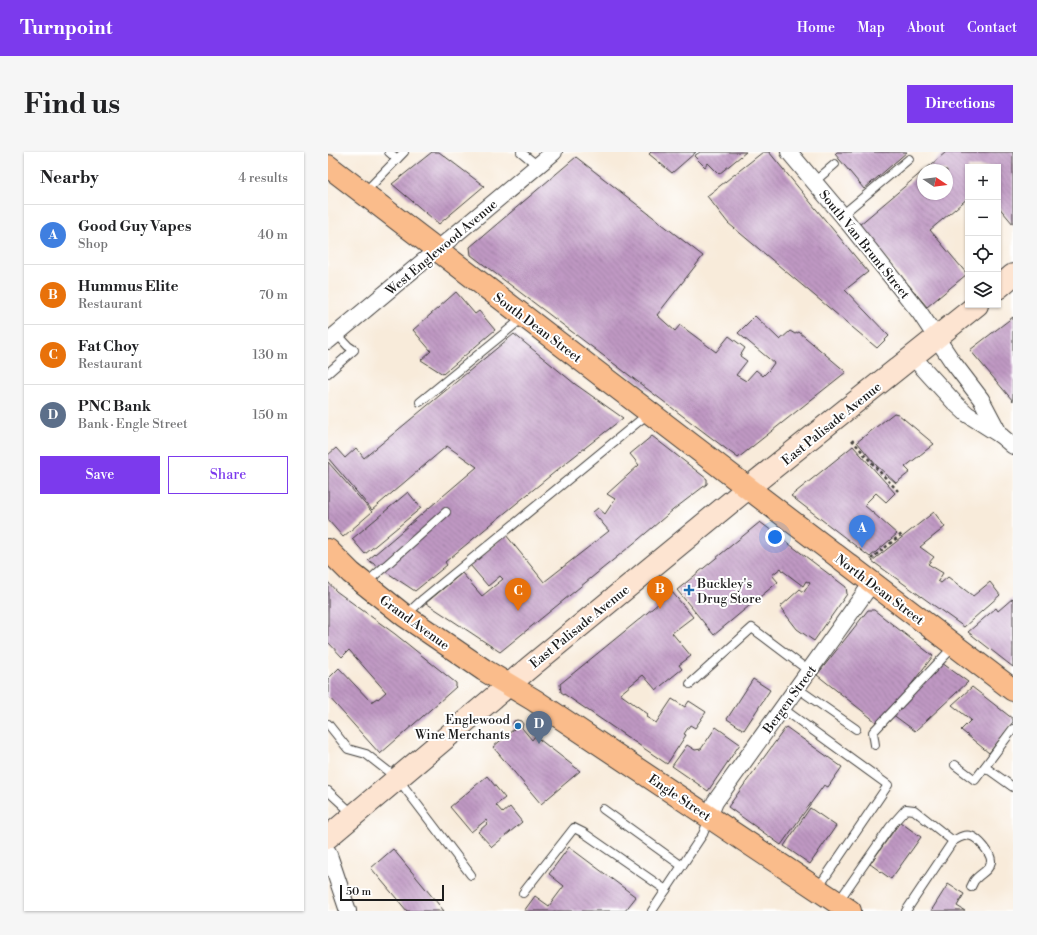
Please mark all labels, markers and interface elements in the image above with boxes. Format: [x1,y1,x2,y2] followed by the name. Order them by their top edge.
[20,16,113,40] text: Turnpoint
[797,19,835,37] text: Home
[857,19,885,37] text: Map
[907,19,945,37] text: About
[967,19,1017,37] text: Contact
[907,85,1013,123] button: Directions
[24,87,120,122] text: Find us
[917,164,953,200] north arrow
[965,164,1001,308] map controls
[965,164,1001,200] button: +
[40,167,99,189] text: Nearby
[238,170,288,186] text: 4 results
[815,187,913,303] street label: South Van Brunt Street
[382,196,501,300] street label: West Englewood Avenue
[965,200,1001,236] button: −
[78,217,191,236] text: Good Guy Vapes
[48,227,58,243] text: A
[258,227,288,243] text: 40 m
[78,236,108,252] text: Shop
[965,236,1001,272] button: locate
[965,272,1001,308] button: layers
[78,277,178,296] text: Hummus Elite
[48,287,58,303] text: B
[259,287,288,303] text: 70 m
[490,289,585,366] street label: South Dean Street
[78,296,143,312] text: Restaurant
[78,337,139,356] text: Fat Choy
[48,347,58,363] text: C
[253,347,288,363] text: 130 m
[78,356,143,372] text: Restaurant
[779,378,885,469] street label: East Palisade Avenue
[78,397,151,416] text: PNC Bank
[48,407,58,423] text: D
[253,407,288,423] text: 150 m
[78,416,188,432] text: Bank · Engle Street
[40,456,160,494] button: Save
[168,456,288,494] button: Share
[849,515,875,548] pin: A
[765,527,785,547] your location
[832,551,927,629] street label: North Dean Street
[647,576,673,609] pin: B
[696,576,762,607] place label: Buckley's Drug Store
[505,578,531,611] pin: C
[527,581,633,672] street label: East Palisade Avenue
[684,585,694,595] marker: Buckley's Drug Store
[376,592,453,654] street label: Grand Avenue
[759,662,820,737] street label: Bergen Street
[526,711,552,744] pin: D
[414,712,511,743] place label: Englewood Wine Merchants
[513,721,523,731] marker: Englewood Wine Merchants
[645,771,714,825] street label: Engle Street
[340,883,444,902] scale bar
[346,885,371,899] text: 50 m

